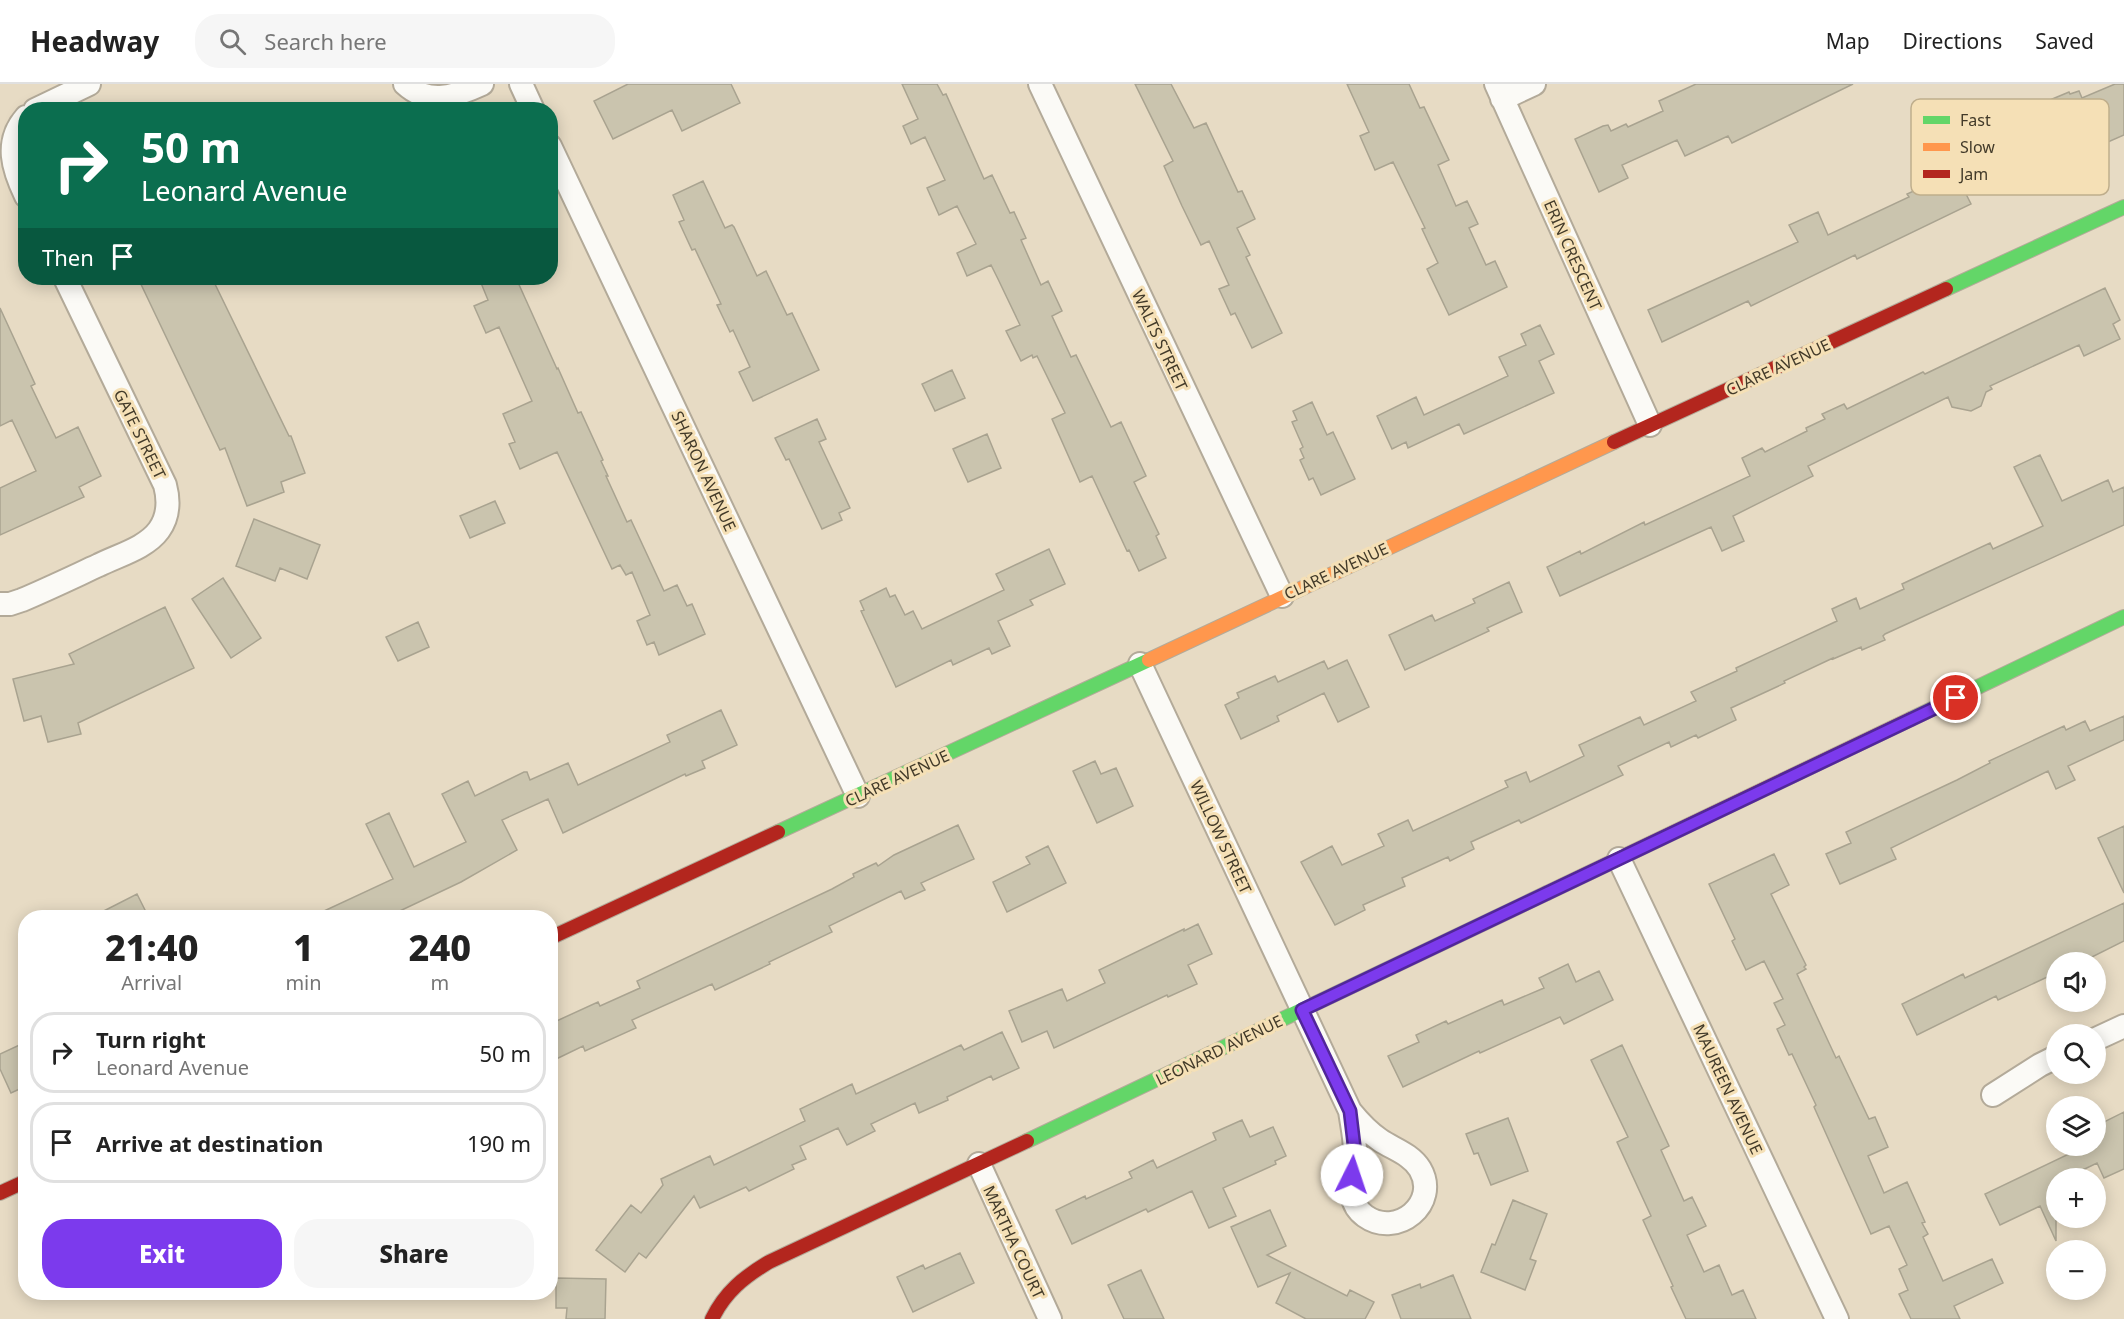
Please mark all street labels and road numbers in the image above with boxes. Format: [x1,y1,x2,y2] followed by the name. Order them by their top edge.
[1539,196,1607,314] street label: ERIN CRESCENT
[1127,286,1193,394] street label: WALTS STREET
[1722,333,1834,401] street label: CLARE AVENUE
[109,386,171,483] street label: GATE STREET
[666,407,742,535] street label: SHARON AVENUE
[1280,537,1392,605] street label: CLARE AVENUE
[841,744,953,812] street label: CLARE AVENUE
[1185,777,1257,897] street label: WILLOW STREET
[1152,1010,1286,1090] street label: LEONARD AVENUE
[1688,1020,1768,1158] street label: MAUREEN AVENUE
[978,1182,1050,1302] street label: MARTHA COURT

